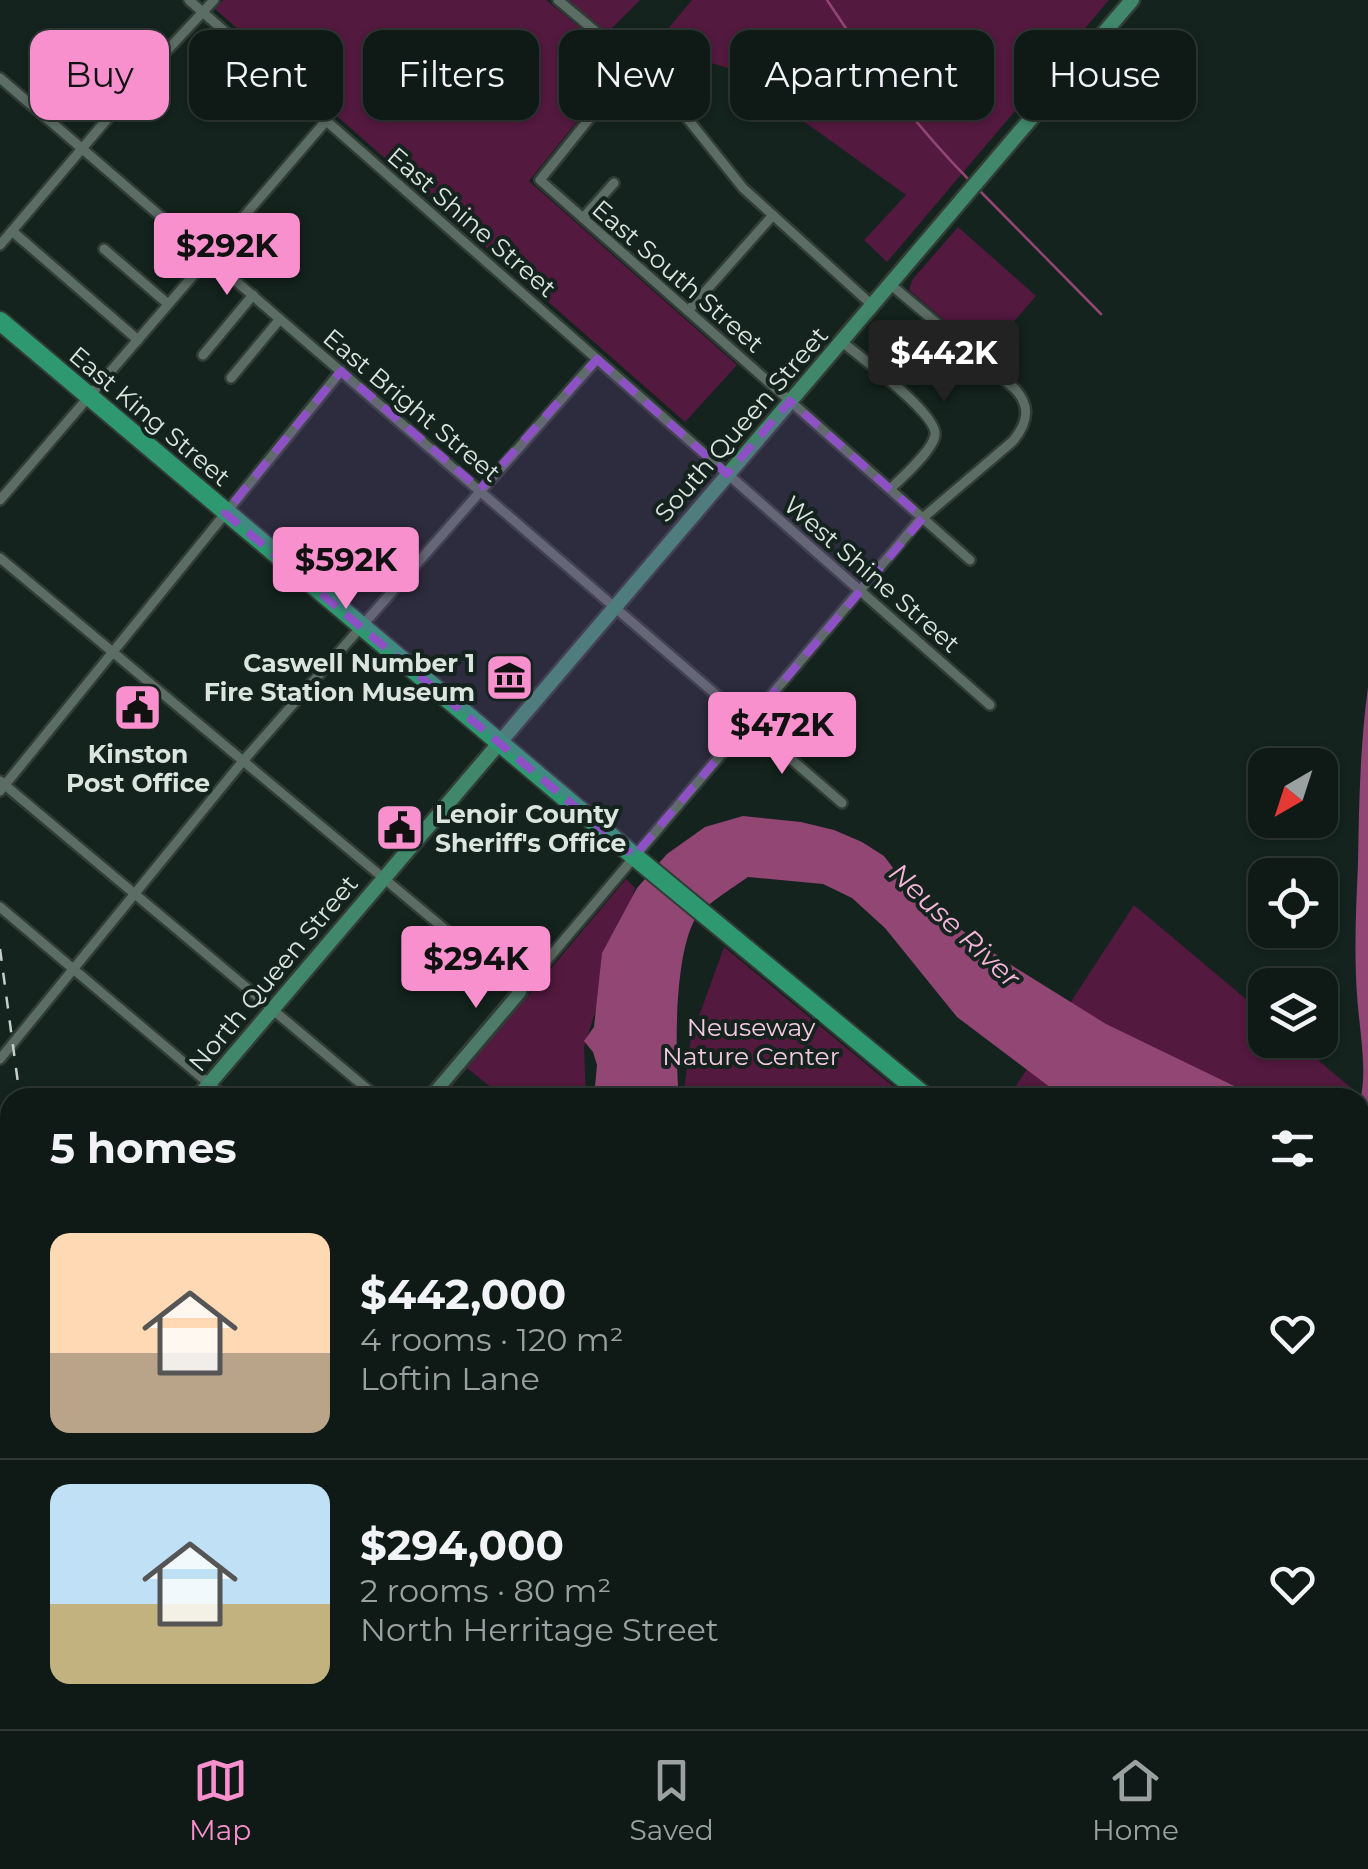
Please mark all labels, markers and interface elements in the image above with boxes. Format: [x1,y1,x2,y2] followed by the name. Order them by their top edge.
[30,30,169,120] chip: Buy
[189,30,343,120] chip: Rent
[363,30,539,120] chip: Filters
[559,30,710,120] chip: New
[730,30,994,120] chip: Apartment
[1014,30,1196,120] chip: House
[382,141,562,303] street label: East Shine Street
[586,193,770,359] street label: East South Street
[157,213,297,298] pin: $292K
[176,226,278,265] text: $292K
[648,320,834,528] street label: South Queen Street
[874,320,1014,405] pin: $442K
[317,322,507,488] street label: East Bright Street
[890,333,998,372] text: $442K
[63,340,237,492] street label: East King Street
[778,489,966,659] street label: West Shine Street
[276,527,416,612] pin: $592K
[295,540,397,579] text: $592K
[204,648,475,707] place label: Caswell Number 1 Fire Station Museum
[484,651,536,703] museum icon: Caswell Number 1 Fire Station Museum
[112,682,164,734] public building icon: Kinston Post Office
[712,692,852,777] pin: $472K
[730,705,834,744] text: $472K
[66,739,210,798] place label: Kinston Post Office
[1248,748,1338,838] north arrow
[1248,748,1338,1058] map controls
[435,799,626,858] place label: Lenoir County Sheriff's Office
[374,802,426,854] public building icon: Lenoir County Sheriff's Office
[882,856,1028,995] water label: Neuse River
[1248,858,1338,948] button: locate
[182,869,364,1077] street label: North Queen Street
[406,926,546,1011] pin: $294K
[423,939,529,978] text: $294K
[1248,968,1338,1058] button: layers
[662,1012,840,1071] park label: Neuseway Nature Center
[1265,1121,1320,1176] icon: filters
[50,1122,237,1174] text: 5 homes
[360,1268,566,1320] text: $442,000
[130,1273,250,1393] icon: home
[1265,1306,1320,1361] icon: heart
[360,1320,623,1359] text: 4 rooms · 120 m²
[360,1359,540,1398] text: Loftin Lane
[360,1519,564,1571] text: $294,000
[130,1524,250,1644] icon: home
[1265,1557,1320,1612] icon: heart
[360,1571,611,1610] text: 2 rooms · 80 m²
[360,1610,719,1649] text: North Herritage Street
[189,1753,251,1847] tab: Map
[630,1753,714,1847] tab: Saved
[1092,1753,1179,1847] tab: Home

